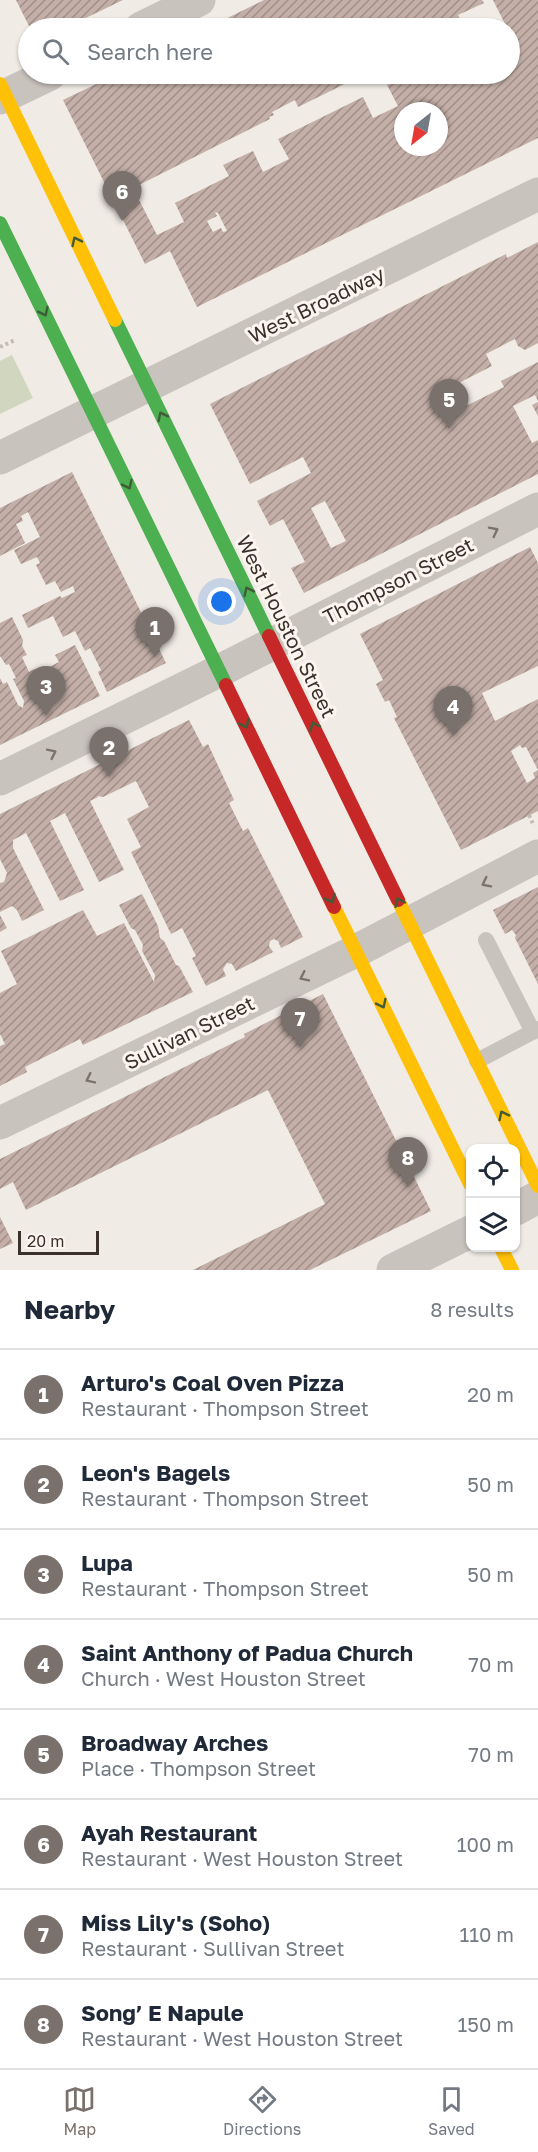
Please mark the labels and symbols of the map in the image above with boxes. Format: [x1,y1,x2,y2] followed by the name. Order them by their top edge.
[394,102,448,156] north arrow
[102,172,142,221] pin: 6
[72,236,84,247] one-way arrow
[244,261,388,347] street label: West Broadway
[36,305,48,316] one-way arrow
[430,380,468,429] pin: 5
[158,411,170,422] one-way arrow
[121,478,133,489] one-way arrow
[487,527,498,539] one-way arrow
[232,531,342,721] street label: West Houston Street
[319,532,477,628] street label: Thompson Street
[207,587,236,616] your location
[243,587,255,598] one-way arrow
[136,608,174,657] pin: 1
[26,666,66,716] pin: 3
[434,686,472,736] pin: 4
[238,717,249,728] one-way arrow
[309,722,321,733] one-way arrow
[90,728,128,777] pin: 2
[46,749,57,761] one-way arrow
[481,876,492,888] one-way arrow
[323,892,335,903] one-way arrow
[395,897,407,908] one-way arrow
[299,969,310,981] one-way arrow
[120,990,258,1074] street label: Sullivan Street
[375,997,386,1008] one-way arrow
[280,998,320,1048] pin: 7
[86,1072,97,1084] one-way arrow
[499,1110,511,1121] one-way arrow
[388,1138,428,1187] pin: 8
[18,1228,99,1256] scale bar

